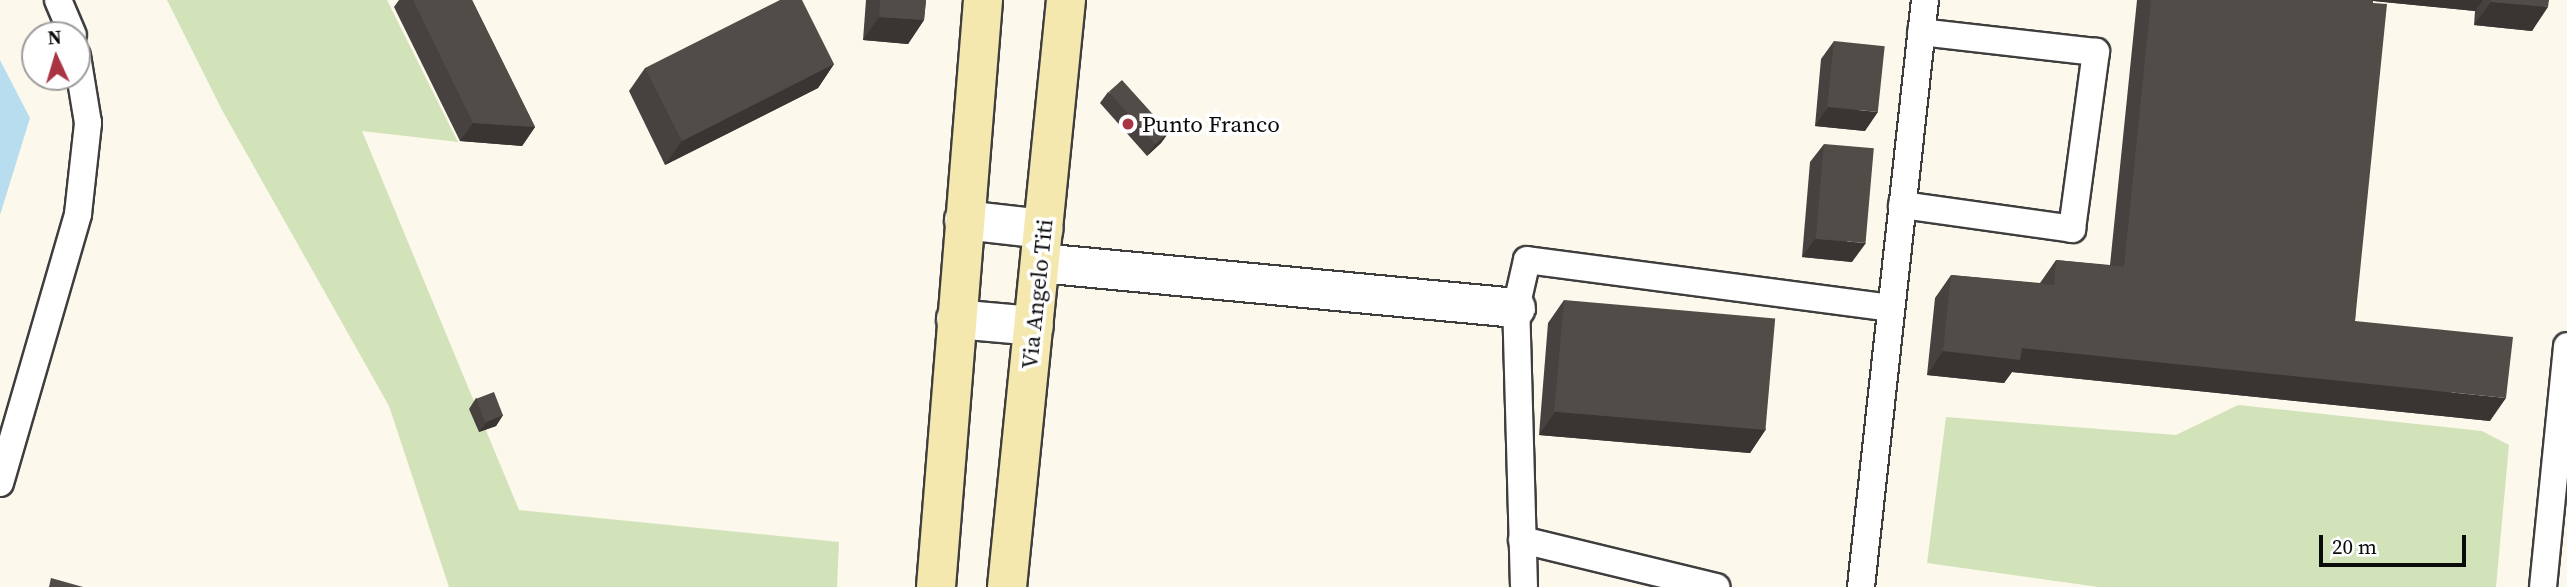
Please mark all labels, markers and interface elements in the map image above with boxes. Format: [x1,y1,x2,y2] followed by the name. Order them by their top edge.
[21,21,91,91] north arrow
[47,24,62,50] text: N
[1142,110,1280,138] place label: Punto Franco
[1120,116,1136,132] marker: Punto Franco
[1015,217,1059,371] street label: Via Angelo Titi
[2322,520,2469,564] scale bar
[2332,532,2377,561] text: 20 m

